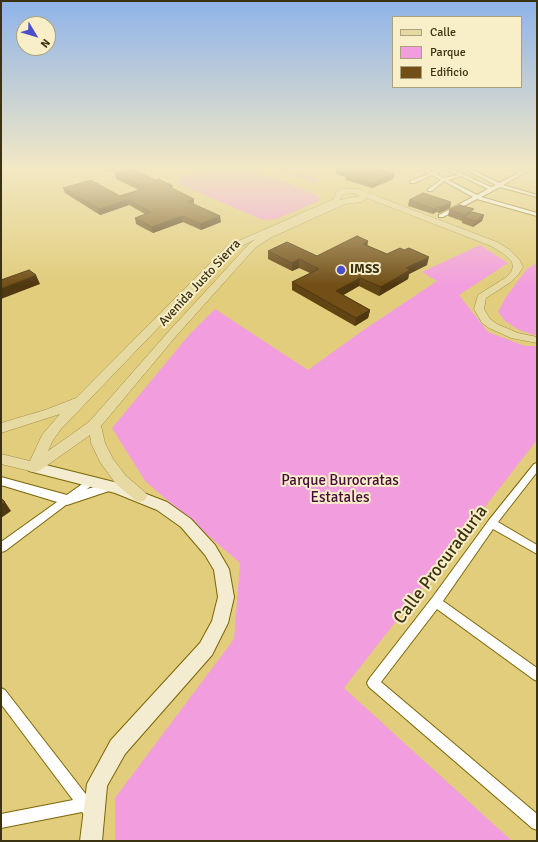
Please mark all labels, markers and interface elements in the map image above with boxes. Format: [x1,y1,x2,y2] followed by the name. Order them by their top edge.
[16,16,56,56] north arrow
[392,16,522,88] legend
[430,25,456,40] text: Calle
[38,36,53,50] text: N
[430,45,466,60] text: Parque
[430,65,468,80] text: Edificio
[156,236,244,330] street label: Avenida Justo Sierra
[350,262,379,278] place label: IMSS
[335,264,347,276] marker: IMSS
[281,472,399,507] park label: Parque Burocratas Estatales
[389,501,493,629] street label: Calle Procuraduría

